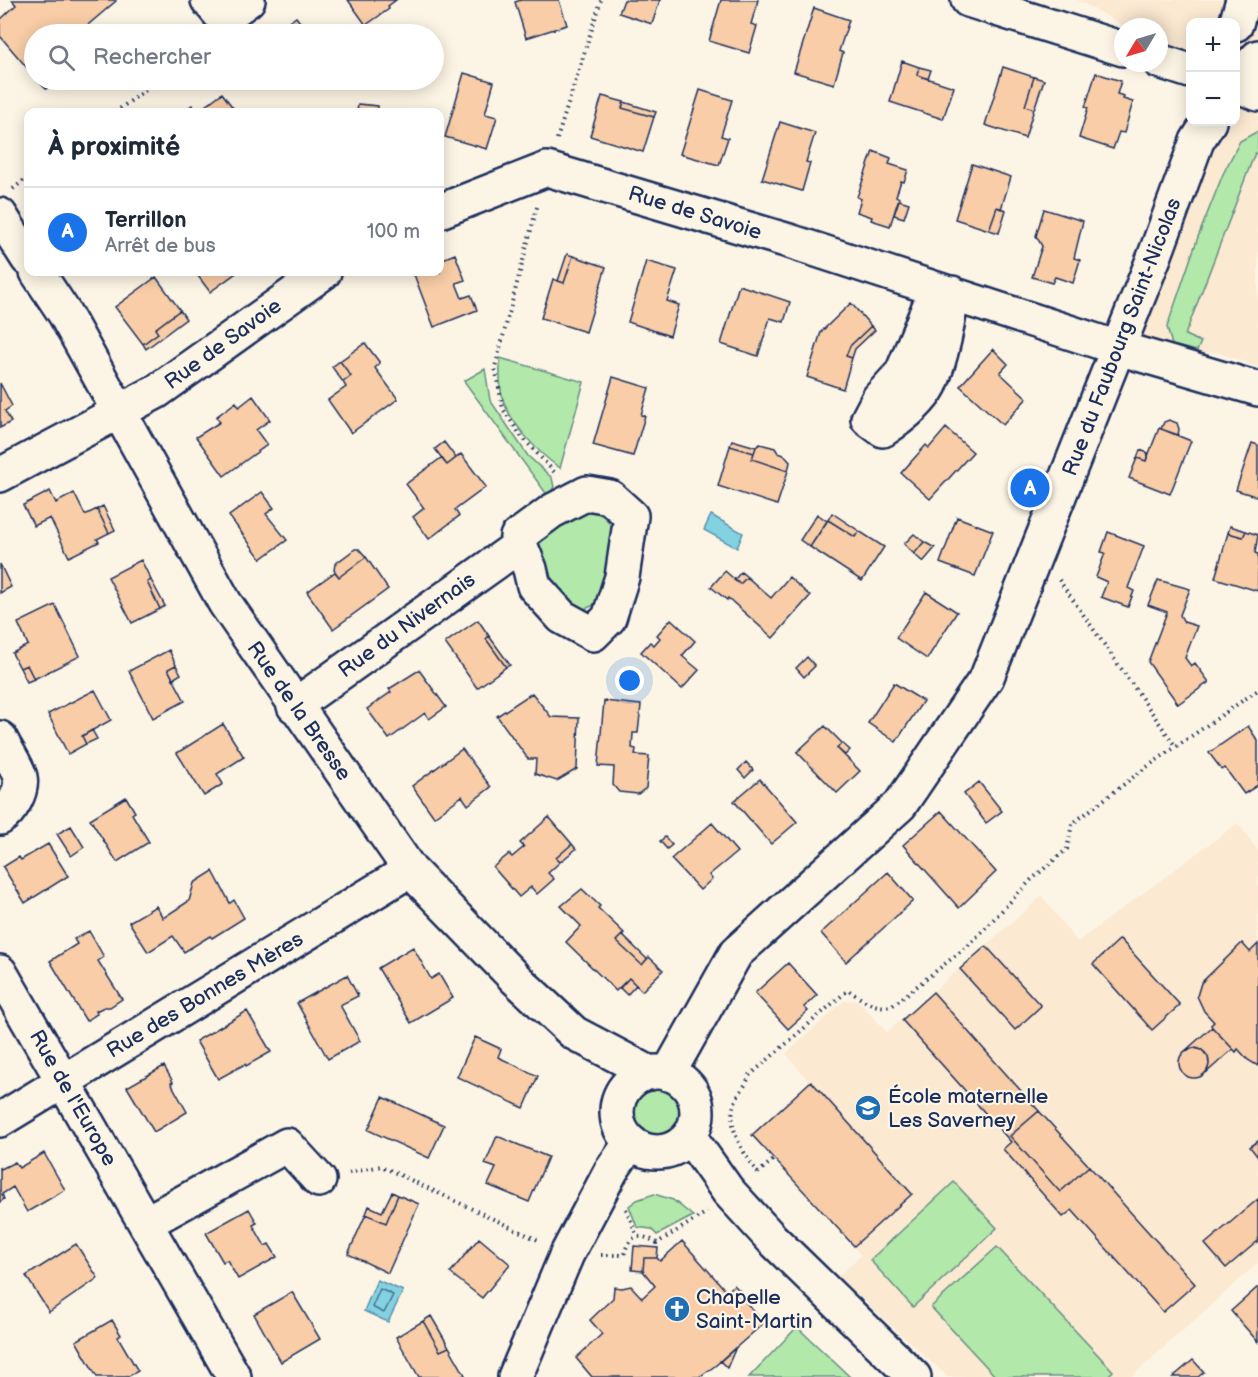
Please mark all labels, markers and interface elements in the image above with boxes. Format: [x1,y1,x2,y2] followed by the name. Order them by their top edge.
[1114,18,1168,72] north arrow
[1186,18,1240,126] map controls
[1186,18,1240,72] button: +
[24,24,444,90] search box
[45,41,78,74] icon: search
[93,44,211,71] text: Rechercher
[1186,72,1240,126] button: −
[48,132,180,163] text: À proximité
[625,181,765,245] street label: Rue de Savoie
[1057,195,1187,479] street label: Rue du Faubourg Saint-Nicolas
[105,207,187,234] text: Terrillon
[61,220,74,244] text: A
[367,220,420,244] text: 100 m
[105,234,216,258] text: Arrêt de bus
[160,293,286,395] street label: Rue de Savoie
[1010,466,1050,510] pin: A
[334,567,480,683] street label: Rue du Nivernais
[242,637,356,785] street label: Rue de la Bresse
[615,666,644,695] your location
[102,926,308,1064] street label: Rue des Bonnes Mères
[24,1026,122,1170] street label: Rue de l'Europe
[888,1084,1048,1133] place label: École maternelle Les Saverney
[853,1093,883,1123] school or university icon: École maternelle Les Saverney
[696,1285,813,1334] place label: Chapelle Saint-Martin
[662,1294,692,1324] church icon: Chapelle Saint-Martin

